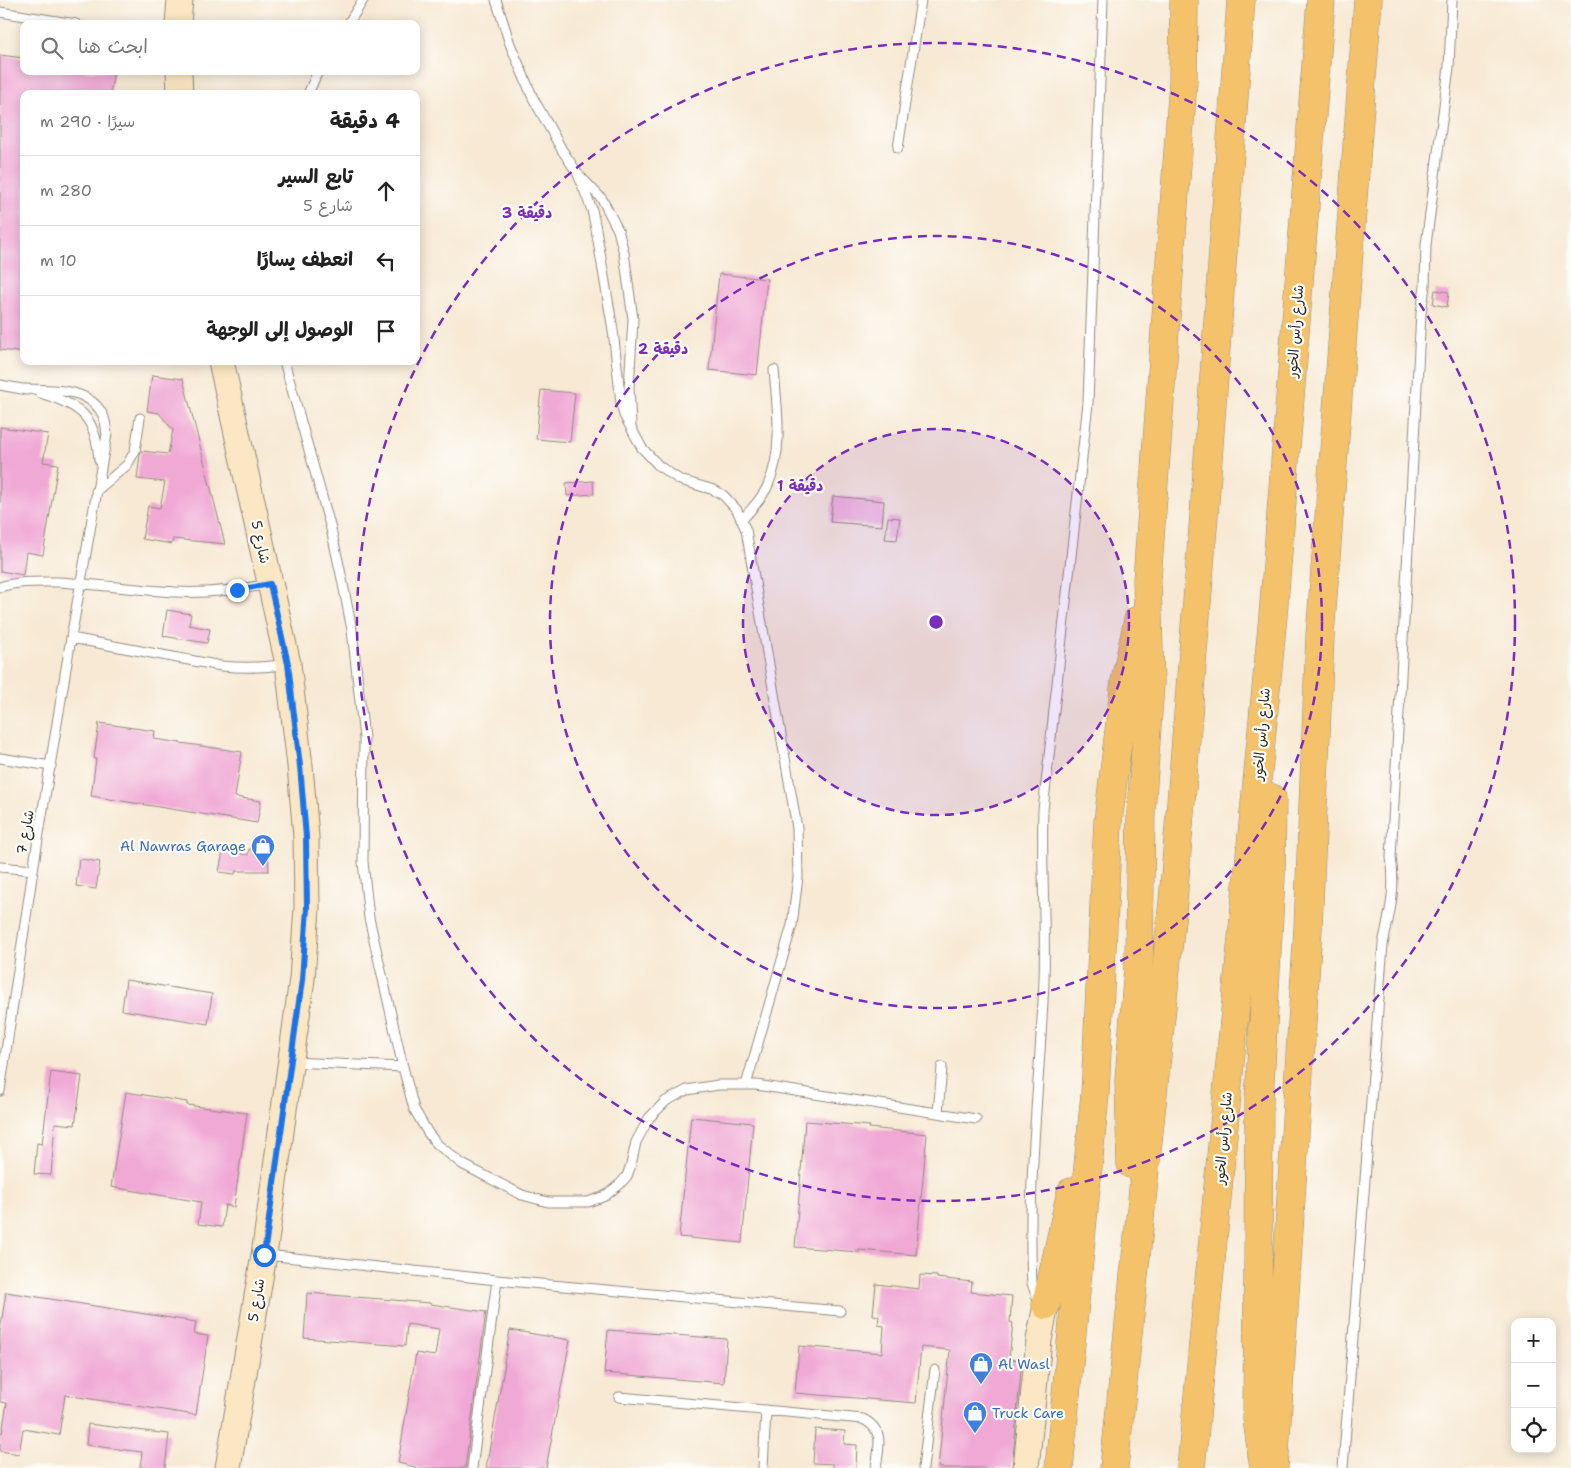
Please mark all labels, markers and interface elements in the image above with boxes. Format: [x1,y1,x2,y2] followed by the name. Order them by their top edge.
[20,20,420,75] search box
[38,34,66,62] icon: search
[78,34,148,59] text: ابحث هنا
[330,107,400,135] text: 4 دقيقة
[40,111,135,132] text: سيرًا · 290 m
[279,164,353,189] text: تابع السير
[372,177,400,205] icon: ahead
[40,180,92,201] text: 280 m
[303,195,353,216] text: شارع 5
[502,203,552,223] text: 3 دقيقة
[257,247,353,272] text: انعطف يسارًا
[372,247,400,275] icon: left
[40,250,77,271] text: 10 m
[1283,284,1308,379] street label: شارع رأس الخور
[206,317,353,342] text: الوصول إلى الوجهة
[372,317,400,345] icon: arrive
[638,339,688,359] text: 2 دقيقة
[777,476,823,496] text: 1 دقيقة
[247,519,274,565] street label: شارع 5
[226,579,249,602] route end
[927,613,945,631] centre of rings
[1248,687,1275,782] street label: شارع رأس الخور
[12,808,39,856] street label: شارع 7
[250,833,276,867] shop icon: Al Nawras Garage
[120,837,246,855] place label: Al Nawras Garage
[1210,1091,1237,1186] street label: شارع رأس الخور
[253,1244,276,1267] route start
[244,1277,269,1323] street label: شارع 5
[1511,1318,1556,1453] map controls
[1511,1318,1556,1363] button: +
[968,1351,994,1385] shop icon: Al Wasl
[998,1355,1050,1373] place label: Al Wasl
[1511,1363,1556,1408] button: −
[962,1400,988,1434] shop icon: Truck Care
[992,1404,1064,1422] place label: Truck Care
[1511,1408,1556,1453] button: locate

